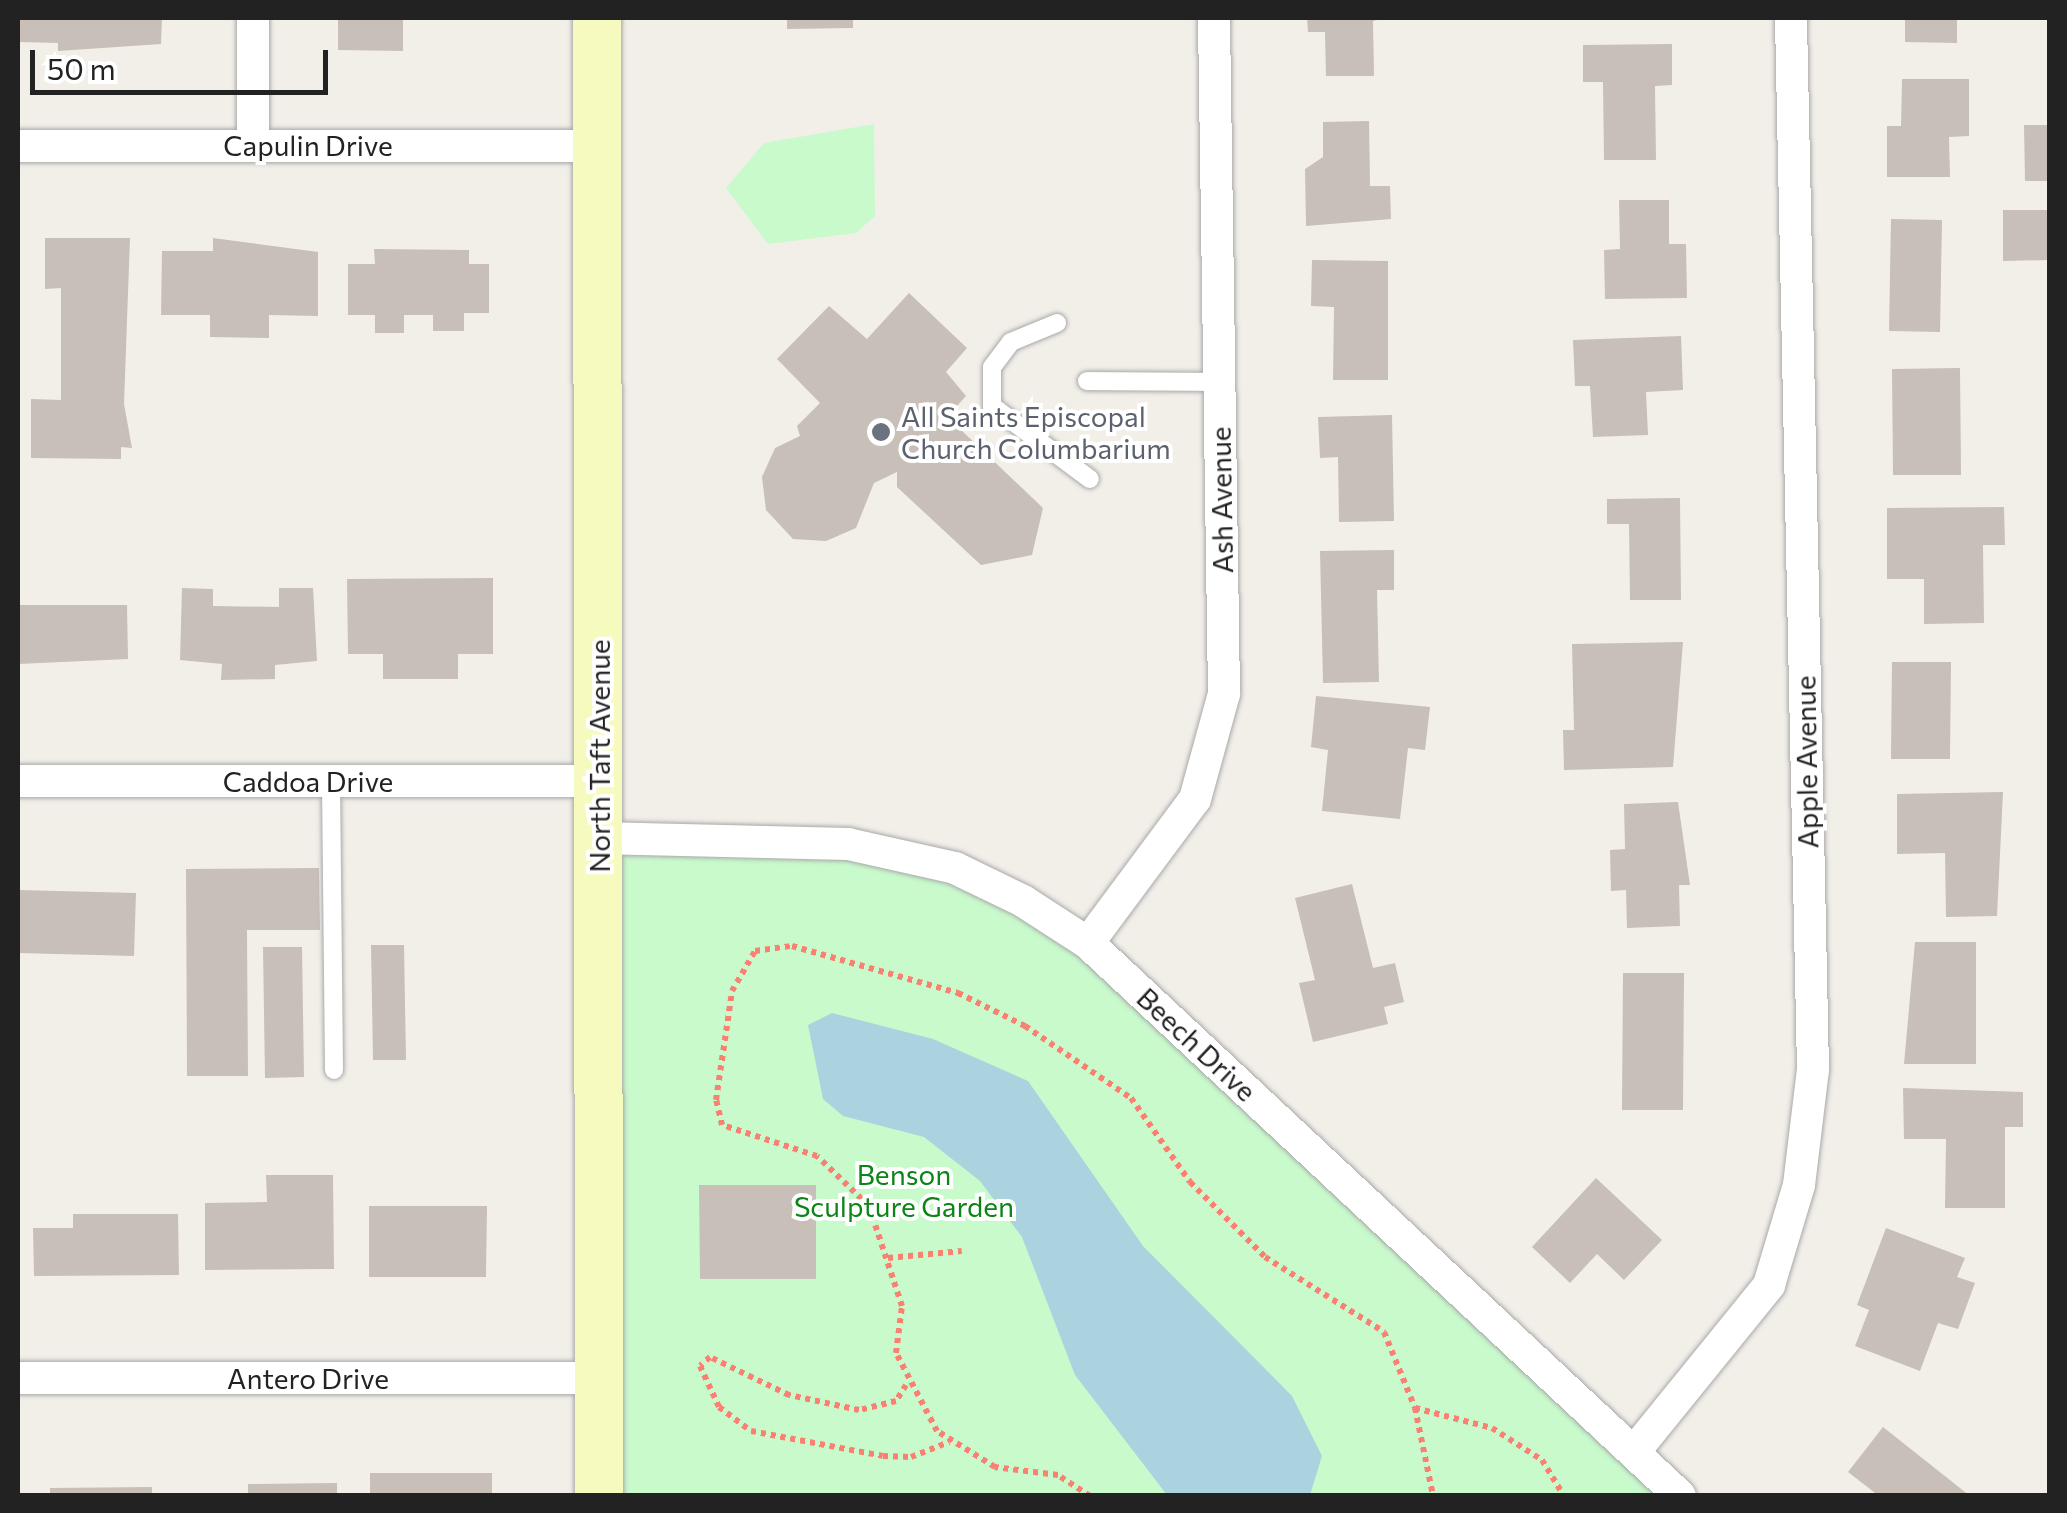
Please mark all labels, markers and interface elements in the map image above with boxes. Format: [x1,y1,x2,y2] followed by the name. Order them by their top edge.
[35,30,332,92] scale bar
[47,49,116,86] text: 50 m
[223,128,393,162] street label: Capulin Drive
[901,399,1171,465] place label: All Saints Episcopal Church Columbarium
[870,421,892,443] marker: All Saints Episcopal Church Columbarium
[1203,426,1239,574] street label: Ash Avenue
[582,639,616,873] street label: North Taft Avenue
[1788,675,1824,849] street label: Apple Avenue
[223,764,393,798] street label: Caddoa Drive
[1131,980,1263,1108] street label: Beech Drive
[794,1157,1014,1223] park label: Benson Sculpture Garden
[227,1361,389,1395] street label: Antero Drive

